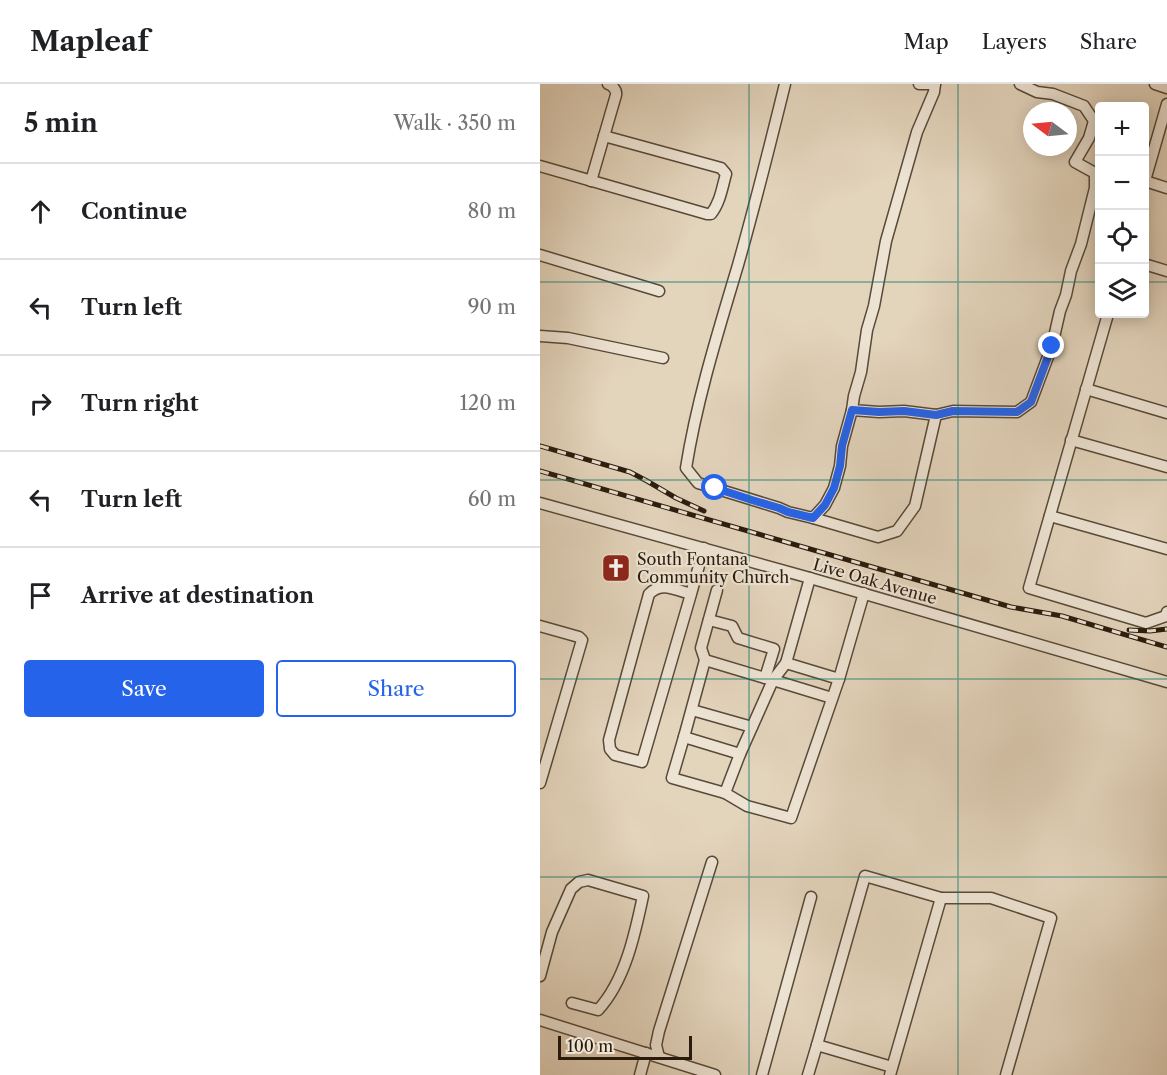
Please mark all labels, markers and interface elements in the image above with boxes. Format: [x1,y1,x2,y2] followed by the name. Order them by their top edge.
[30,24,149,58] text: Mapleaf
[904,29,949,54] text: Map
[982,29,1047,54] text: Layers
[1080,29,1137,54] text: Share
[1023,102,1077,156] north arrow
[1095,102,1149,318] map controls
[1095,102,1149,156] button: +
[24,107,98,139] text: 5 min
[393,111,516,135] text: Walk · 350 m
[1095,156,1149,210] button: −
[24,195,57,228] icon: ahead
[81,198,187,225] text: Continue
[468,199,516,223] text: 80 m
[1095,210,1149,264] button: locate
[1095,264,1149,318] button: layers
[24,291,57,324] icon: left
[81,294,182,321] text: Turn left
[468,295,516,319] text: 90 m
[1038,332,1064,358] route end
[24,387,57,420] icon: right
[81,390,199,417] text: Turn right
[459,391,516,415] text: 120 m
[701,474,727,500] route start
[24,483,57,516] icon: left
[81,486,182,513] text: Turn left
[468,487,516,511] text: 60 m
[637,549,789,587] place label: South Fontana Community Church
[600,552,632,584] church icon: South Fontana Community Church
[811,554,939,608] street label: Live Oak Avenue
[24,579,57,612] icon: arrive
[81,582,314,609] text: Arrive at destination
[24,660,264,717] button: Save
[276,660,516,717] button: Share
[558,1033,692,1060] scale bar
[567,1036,613,1056] text: 100 m

